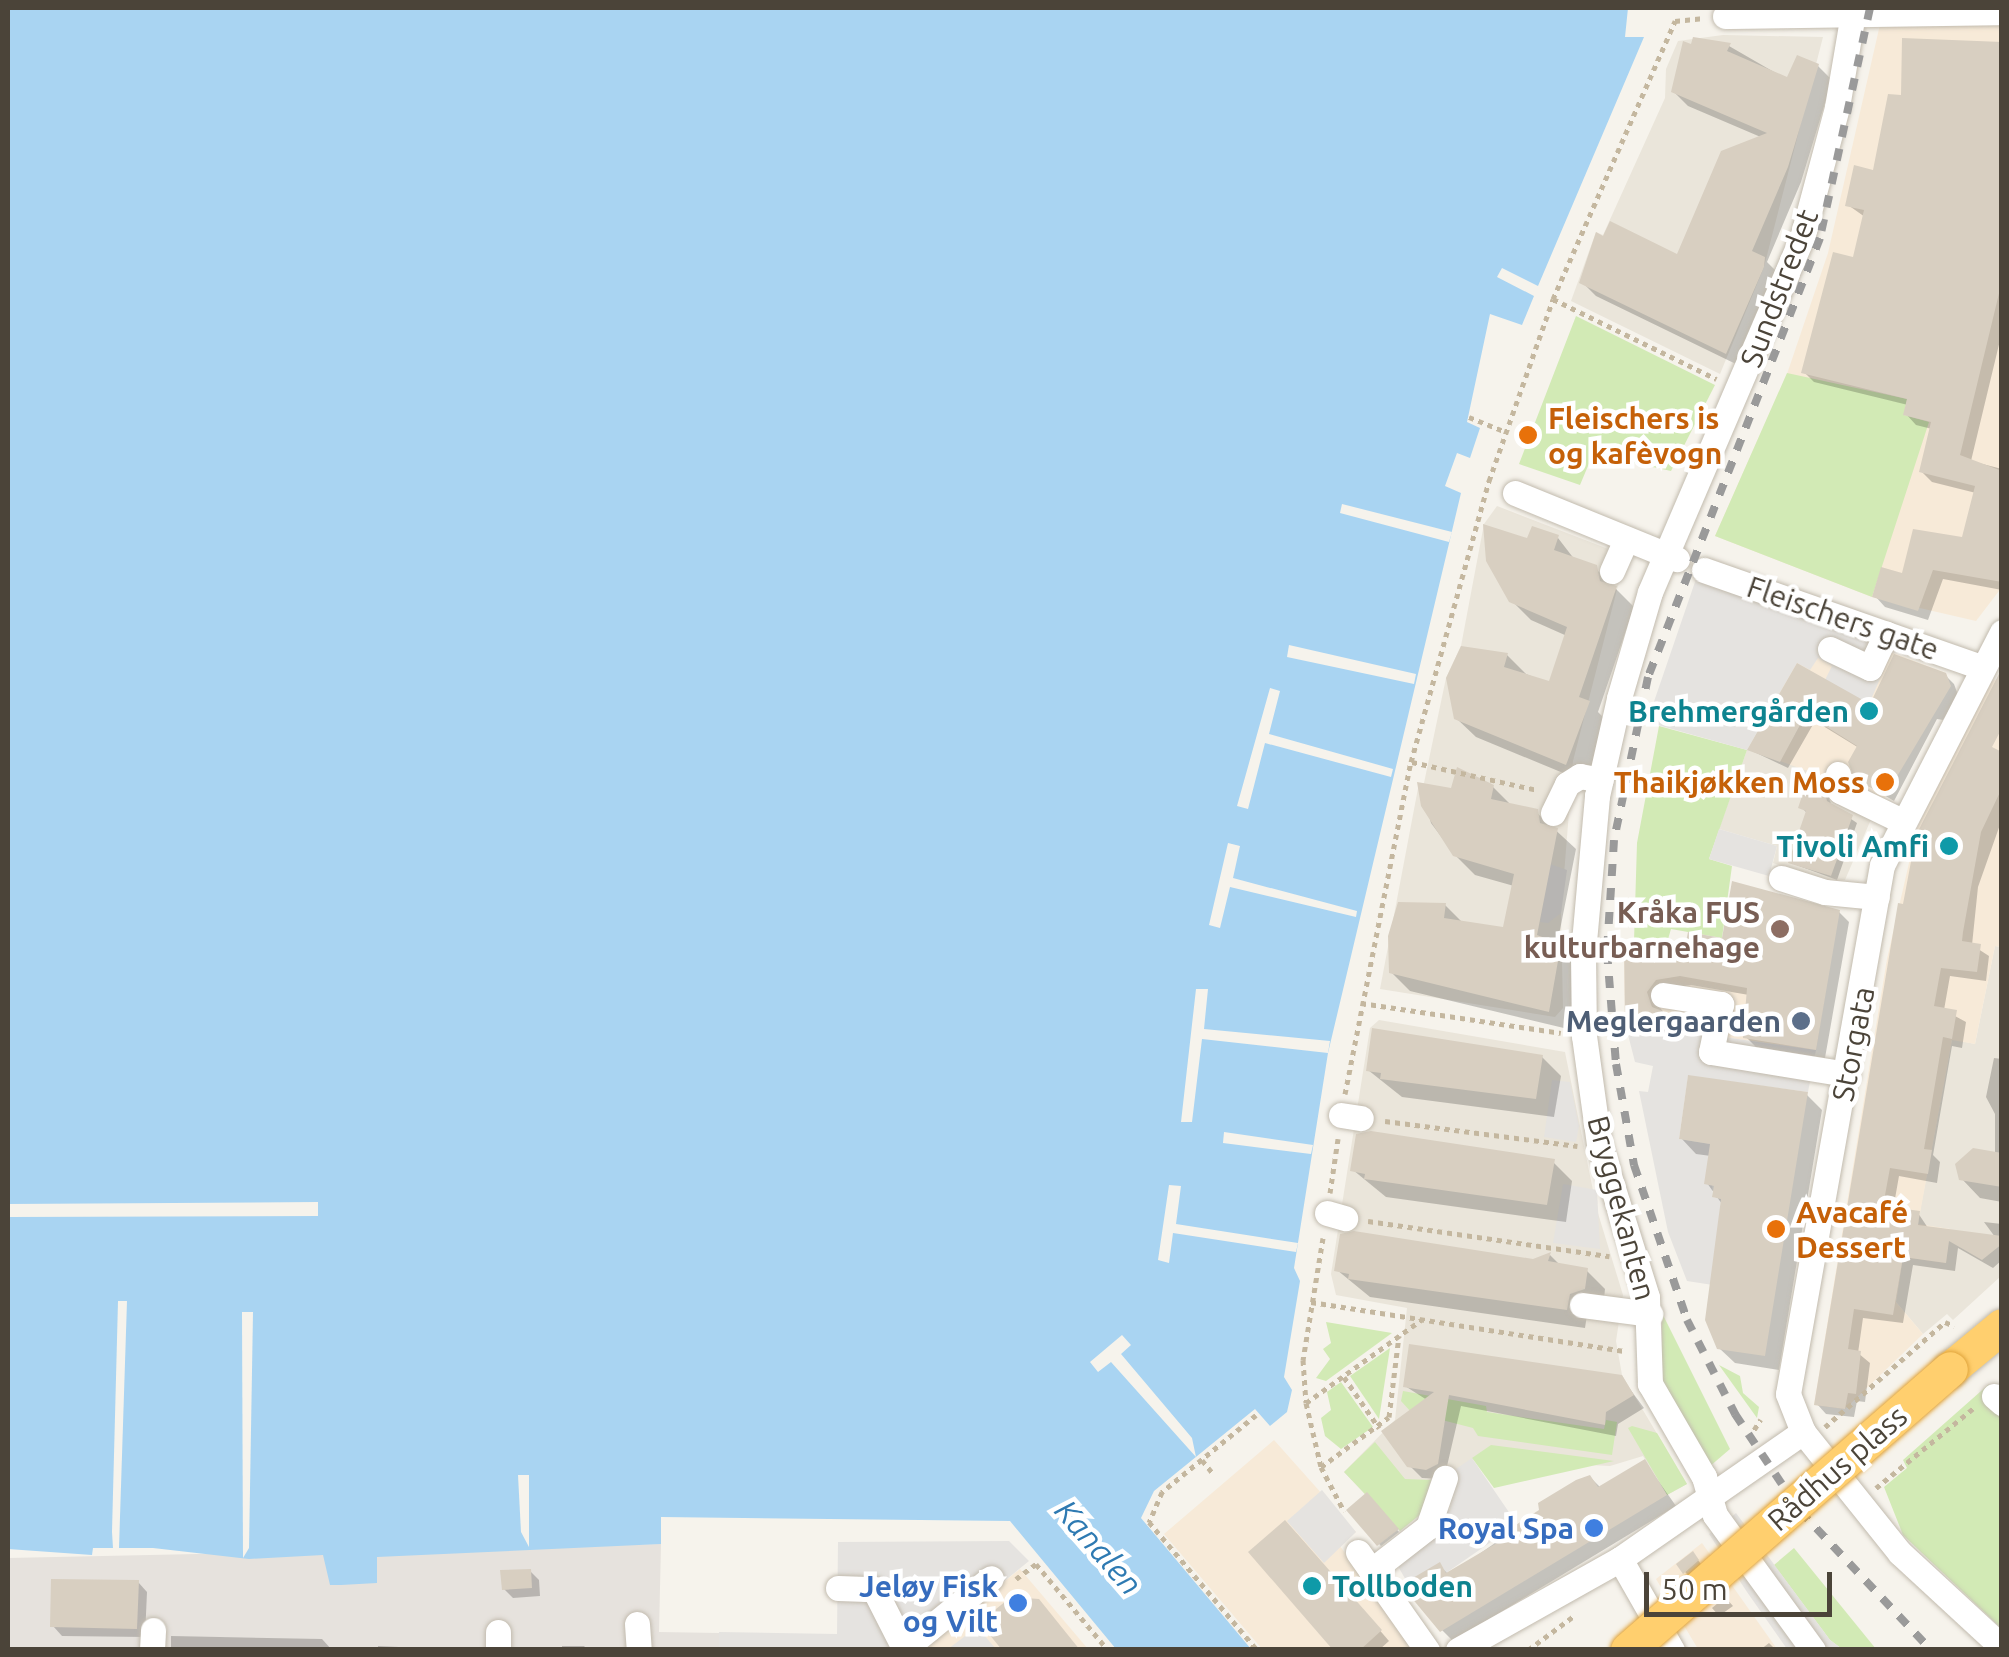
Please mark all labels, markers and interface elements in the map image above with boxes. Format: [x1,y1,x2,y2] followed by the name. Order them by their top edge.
[1732,204,1826,372] street label: Sundstredet
[1548,400,1722,470] place label: Fleischers is og kafèvogn
[1517,424,1539,446] marker: Fleischers is og kafèvogn
[1742,568,1944,668] street label: Fleischers gate
[1628,693,1849,729] place label: Brehmergården
[1858,700,1880,722] marker: Brehmergården
[1614,764,1865,800] place label: Thaikjøkken Moss
[1874,771,1896,793] marker: Thaikjøkken Moss
[1776,828,1929,864] place label: Tivoli Amfi
[1938,835,1960,857] marker: Tivoli Amfi
[1524,894,1760,964] place label: Kråka FUS kulturbarnehage
[1769,918,1791,940] marker: Kråka FUS kulturbarnehage
[1824,984,1882,1104] street label: Storgata
[1566,1003,1781,1039] place label: Meglergaarden
[1790,1010,1812,1032] marker: Meglergaarden
[1580,1112,1664,1304] street label: Bryggekanten
[1796,1194,1908,1264] place label: Avacafé Dessert
[1765,1218,1787,1240] marker: Avacafé Dessert
[1760,1398,1914,1538] street label: Rådhus plass
[1047,1491,1151,1603] water label: Kanalen
[1438,1510,1574,1546] place label: Royal Spa
[1583,1517,1605,1539] marker: Royal Spa
[1649,1552,1836,1614] scale bar
[859,1568,998,1638] place label: Jeløy Fisk og Vilt
[1332,1568,1473,1604] place label: Tollboden
[1661,1572,1728,1606] text: 50 m
[1301,1575,1323,1597] marker: Tollboden
[1007,1592,1029,1614] marker: Jeløy Fisk og Vilt

